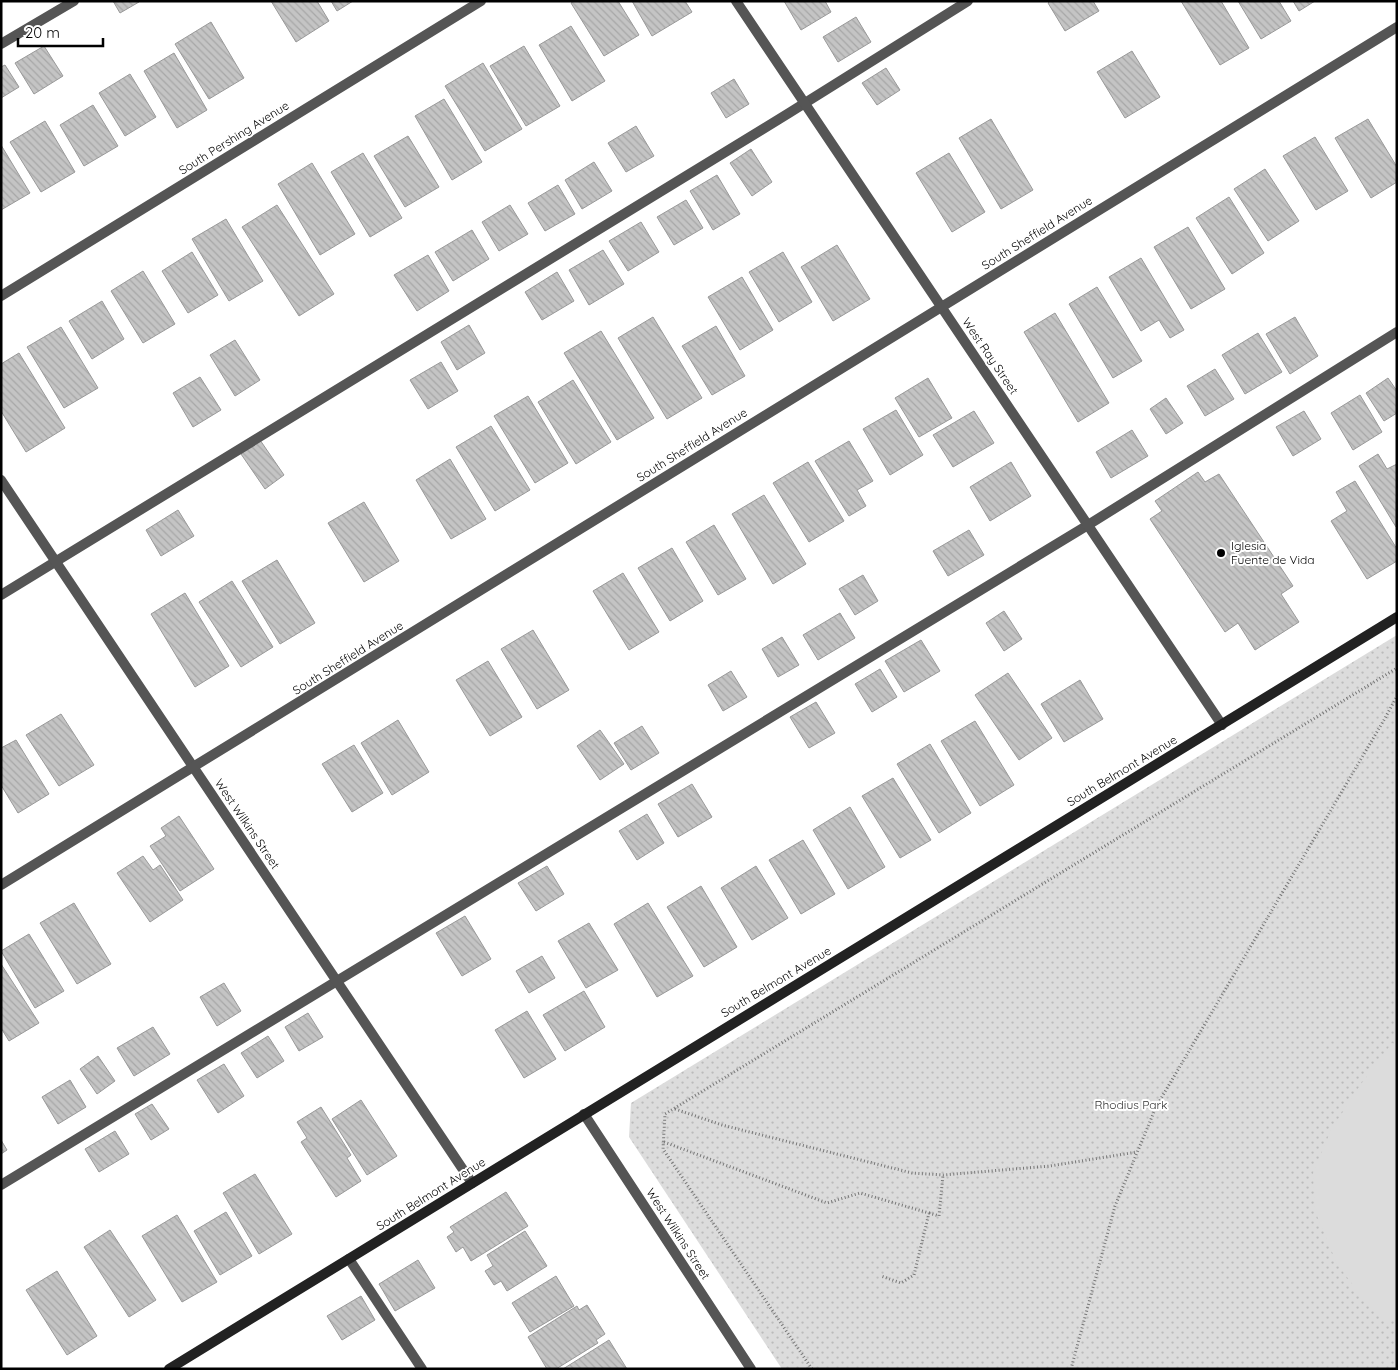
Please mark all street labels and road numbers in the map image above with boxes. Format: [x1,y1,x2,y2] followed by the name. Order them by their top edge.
[176,97,292,178] street label: South Pershing Avenue
[979,192,1095,273] street label: South Sheffield Avenue
[959,314,1022,397] street label: West Ray Street
[634,404,750,485] street label: South Sheffield Avenue
[290,617,406,698] street label: South Sheffield Avenue
[1064,732,1180,809] street label: South Belmont Avenue
[212,776,283,872] street label: West Wilkins Street
[718,943,834,1020] street label: South Belmont Avenue
[373,1154,488,1233] street label: South Belmont Avenue
[643,1185,713,1282] street label: West Wilkins Street

